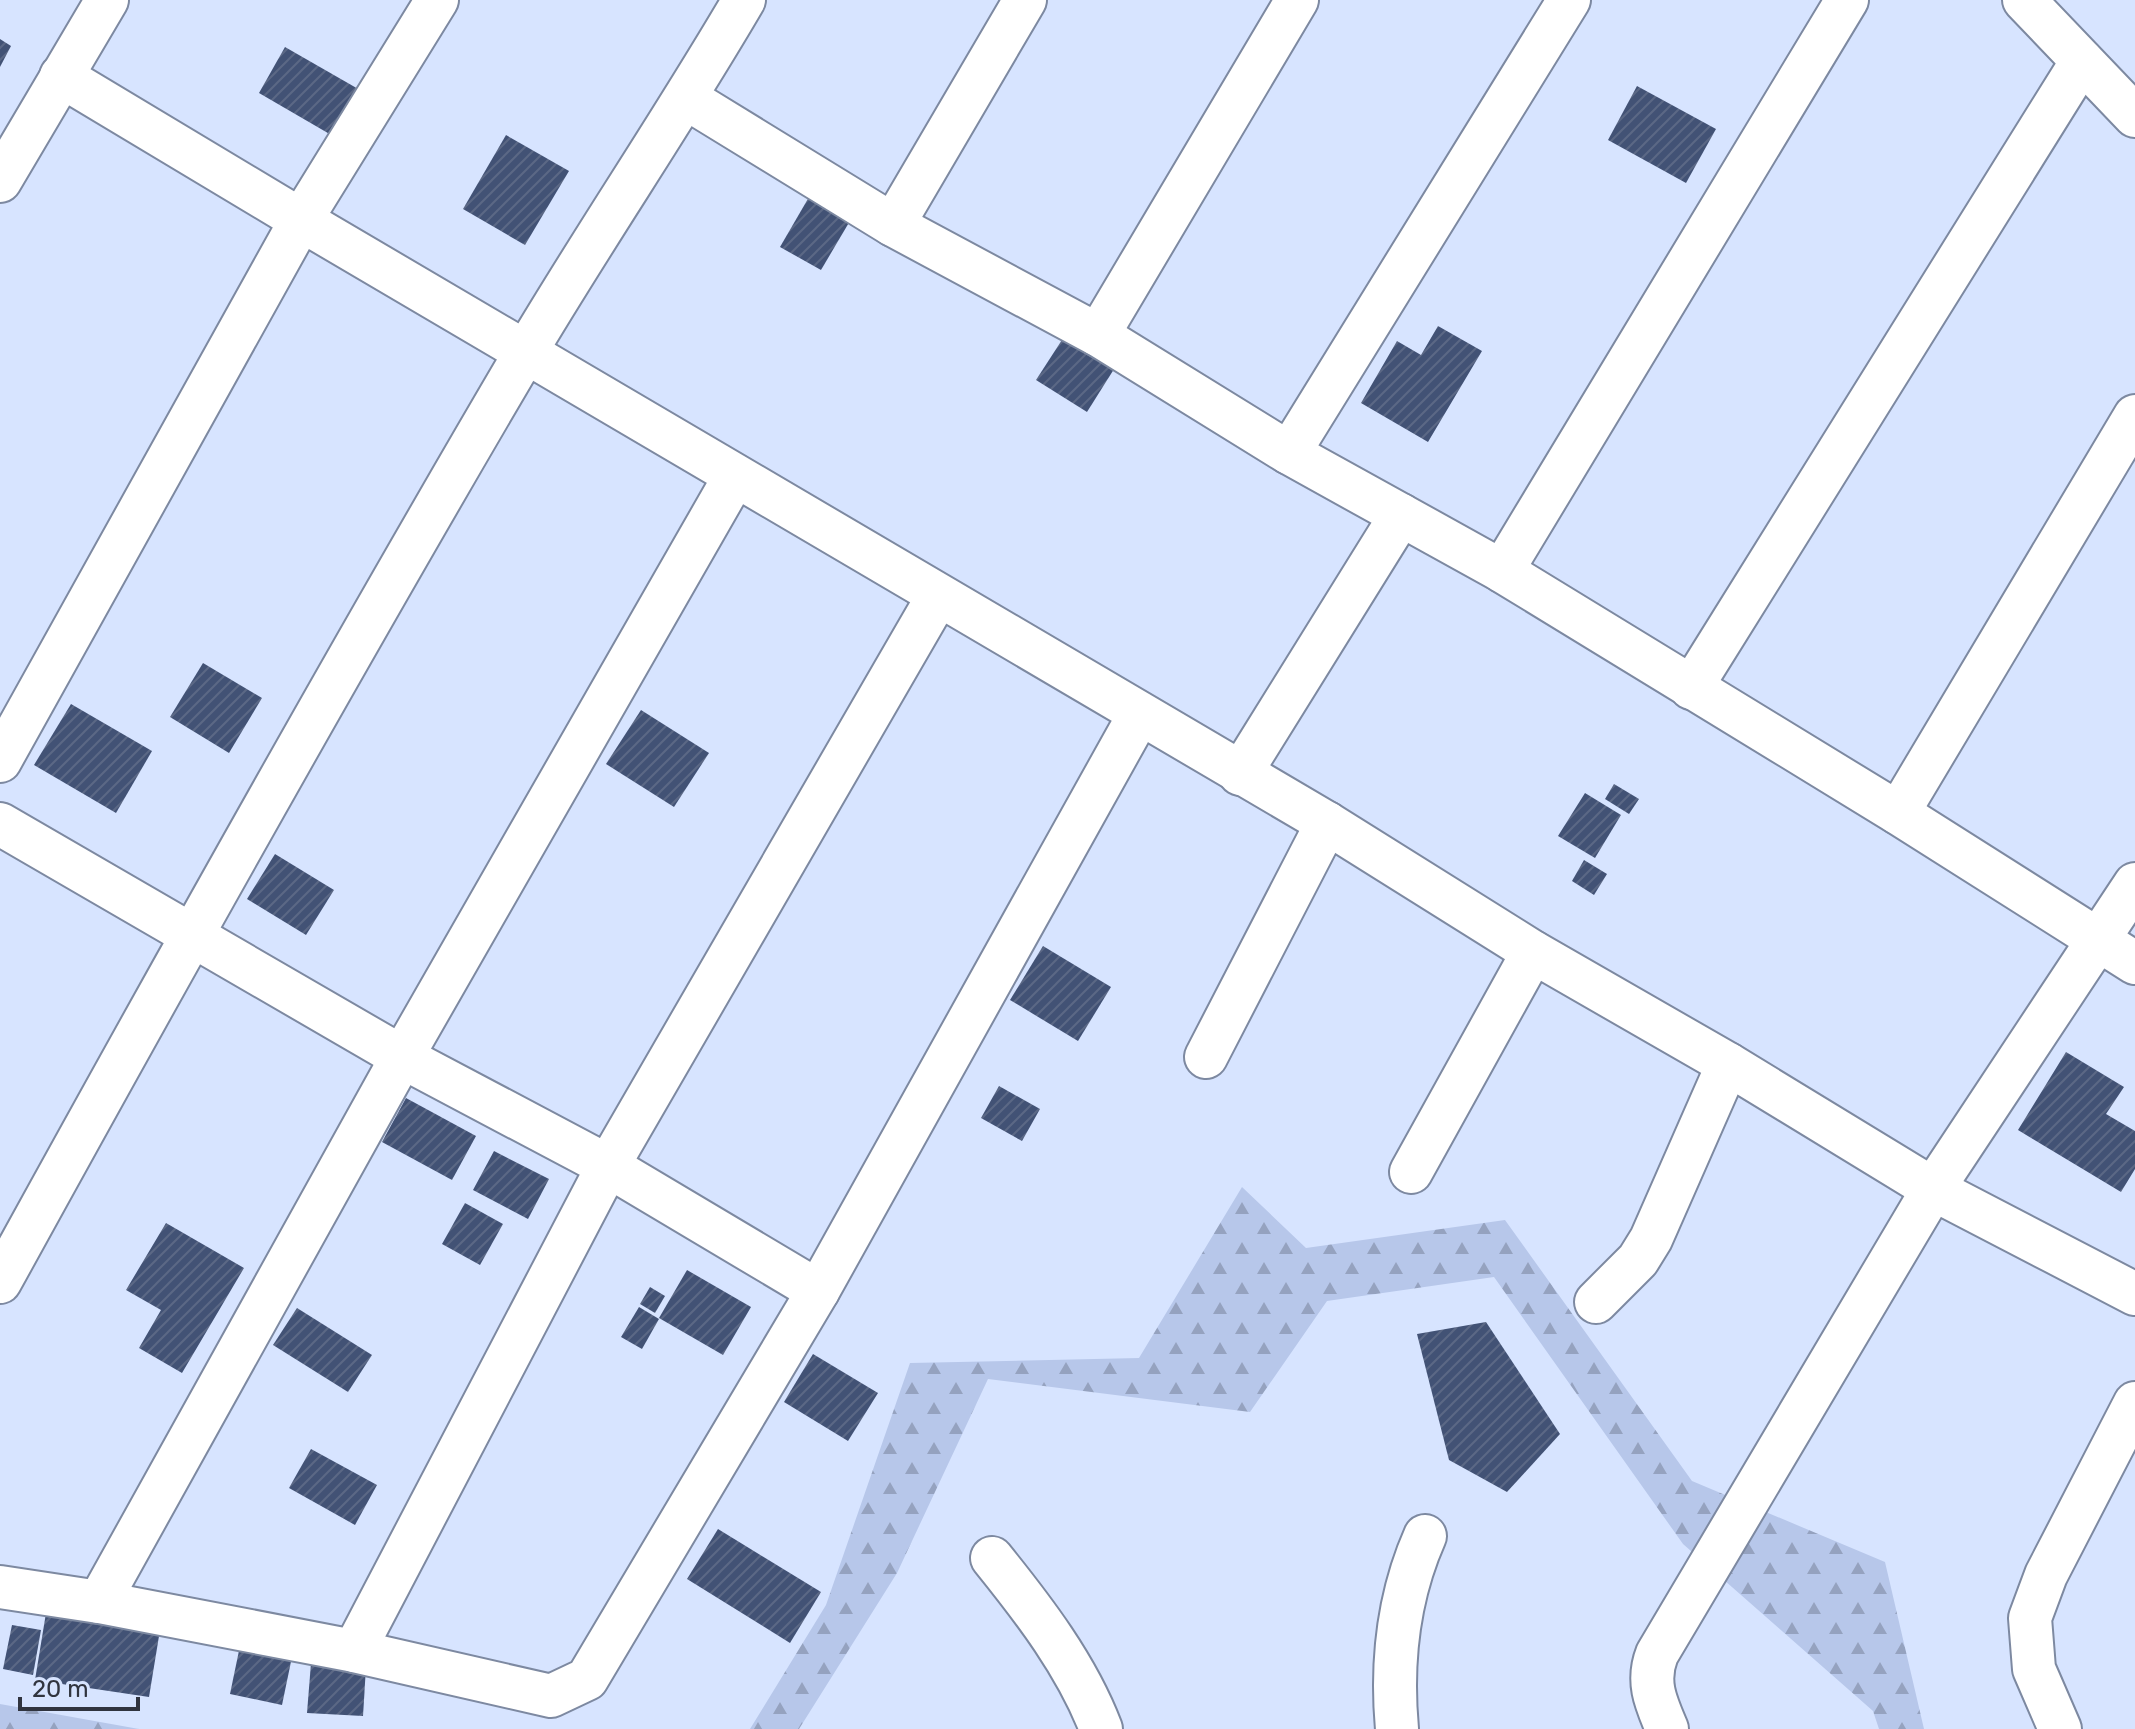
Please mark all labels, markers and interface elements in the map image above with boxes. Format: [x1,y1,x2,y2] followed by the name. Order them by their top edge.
[20,1661,138,1711] scale bar
[32,1675,89,1703] text: 20 m

